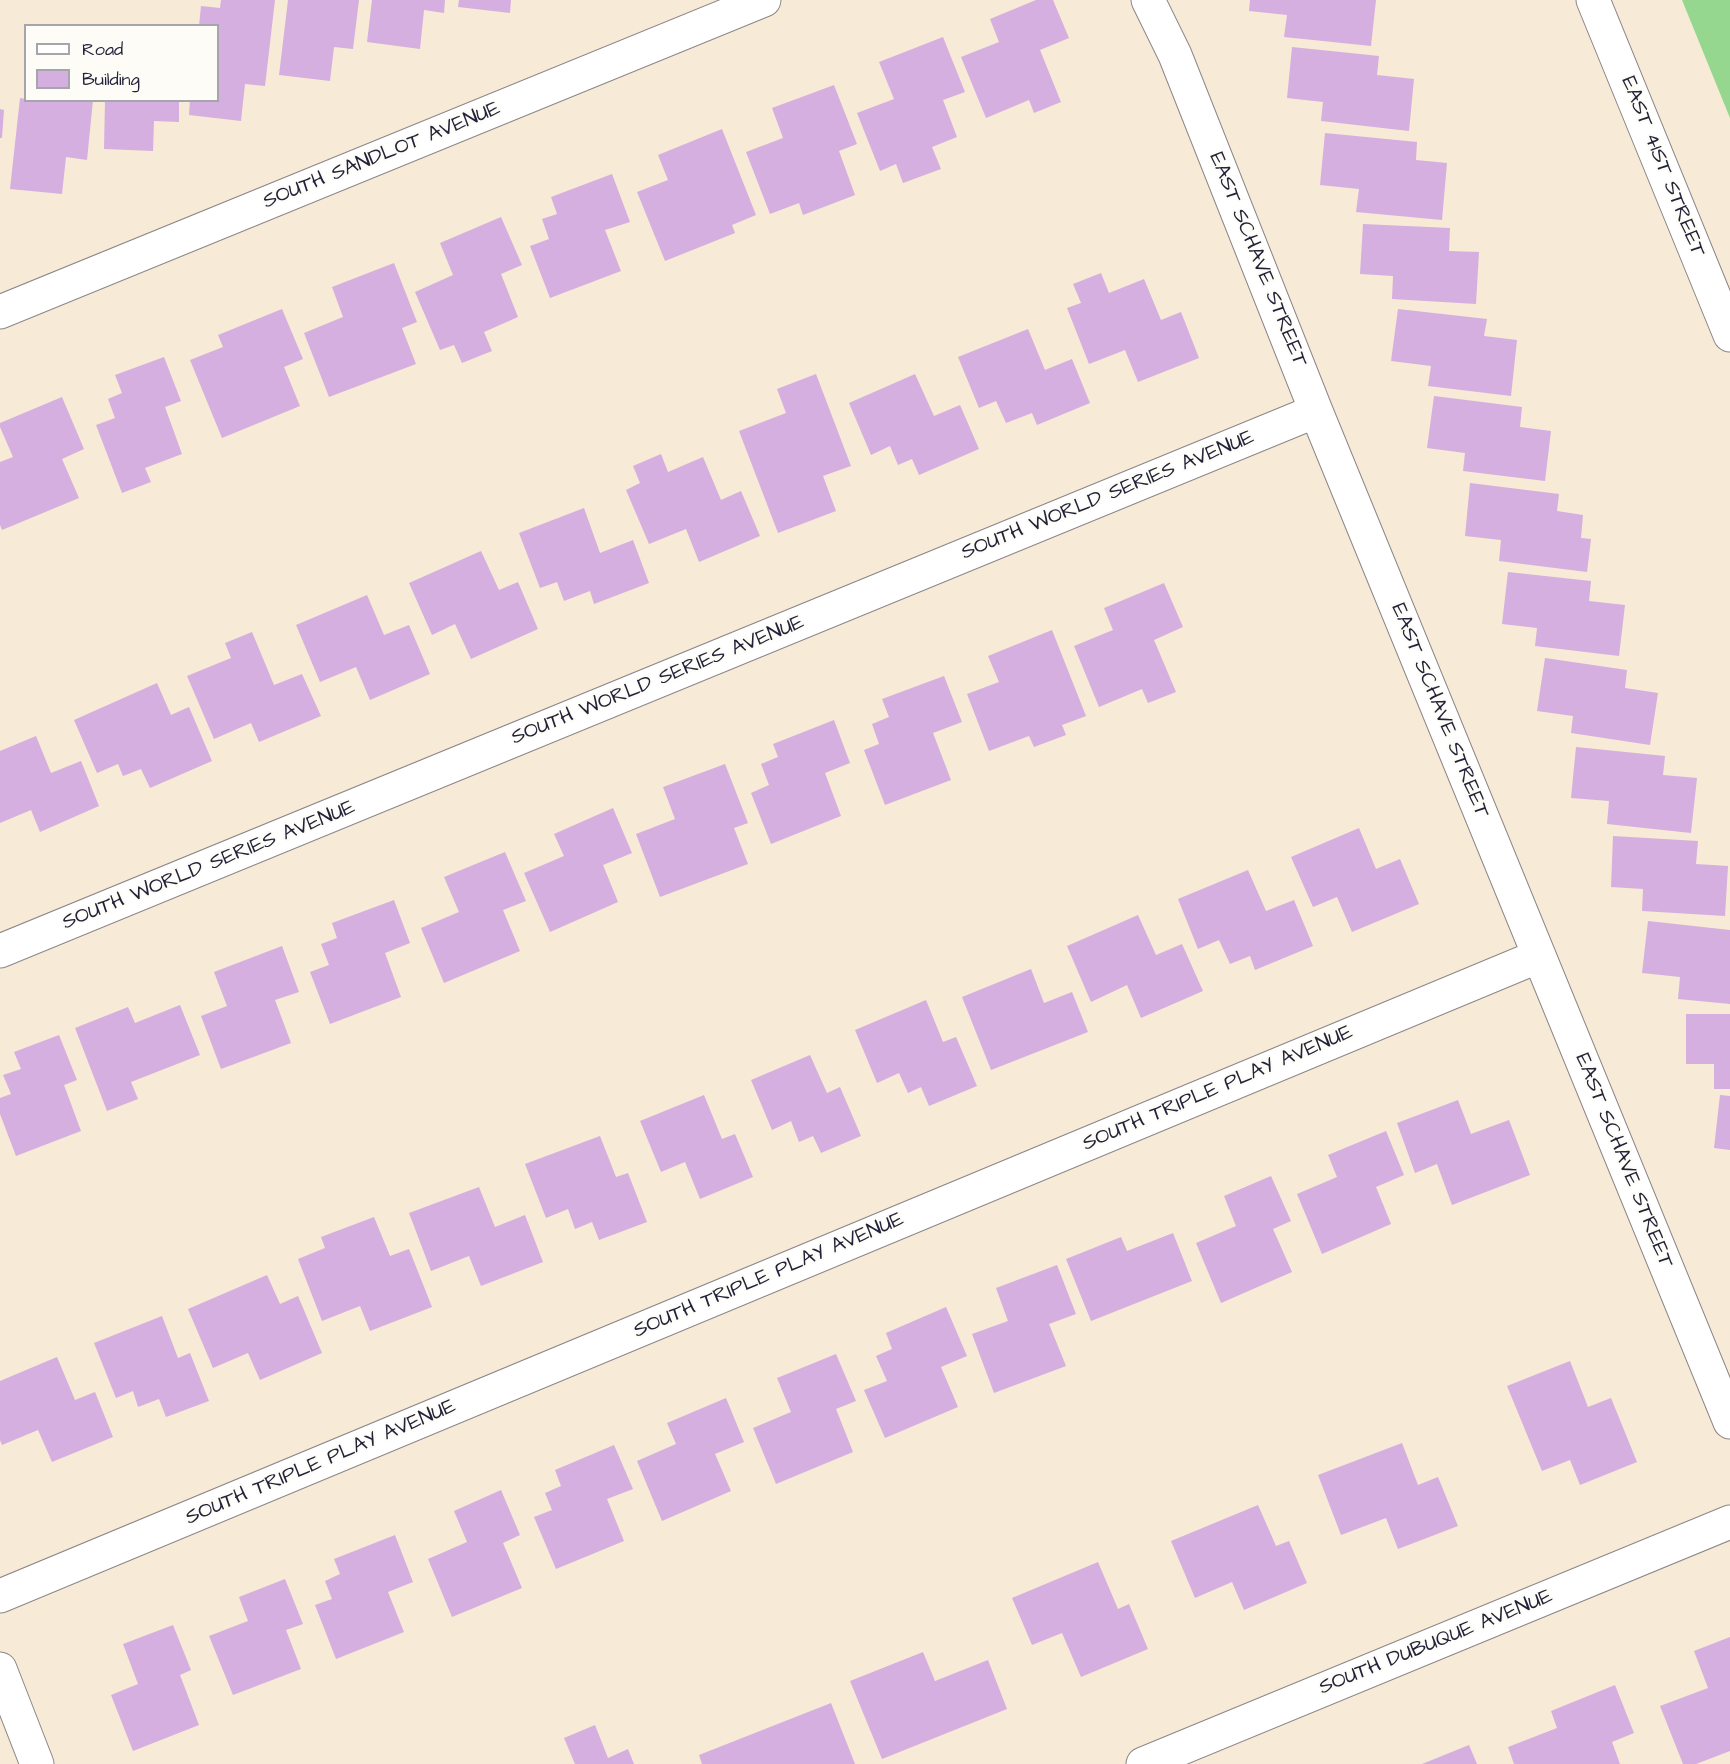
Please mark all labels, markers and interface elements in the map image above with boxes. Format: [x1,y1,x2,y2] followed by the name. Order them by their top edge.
[24,24,219,102] legend
[82,37,123,62] text: Road
[82,67,140,92] text: Building
[1614,73,1710,261] street label: EAST 41ST STREET
[260,97,504,215] street label: SOUTH SANDLOT AVENUE
[1202,149,1312,371] street label: EAST SCHAVE STREET
[958,426,1258,566] street label: SOUTH WORLD SERIES AVENUE
[1384,600,1494,822] street label: EAST SCHAVE STREET
[508,611,808,751] street label: SOUTH WORLD SERIES AVENUE
[59,796,359,936] street label: SOUTH WORLD SERIES AVENUE
[1079,1021,1357,1157] street label: SOUTH TRIPLE PLAY AVENUE
[1568,1050,1678,1272] street label: EAST SCHAVE STREET
[630,1208,908,1344] street label: SOUTH TRIPLE PLAY AVENUE
[182,1395,460,1531] street label: SOUTH TRIPLE PLAY AVENUE
[1316,1585,1556,1701] street label: SOUTH DUBUQUE AVENUE

